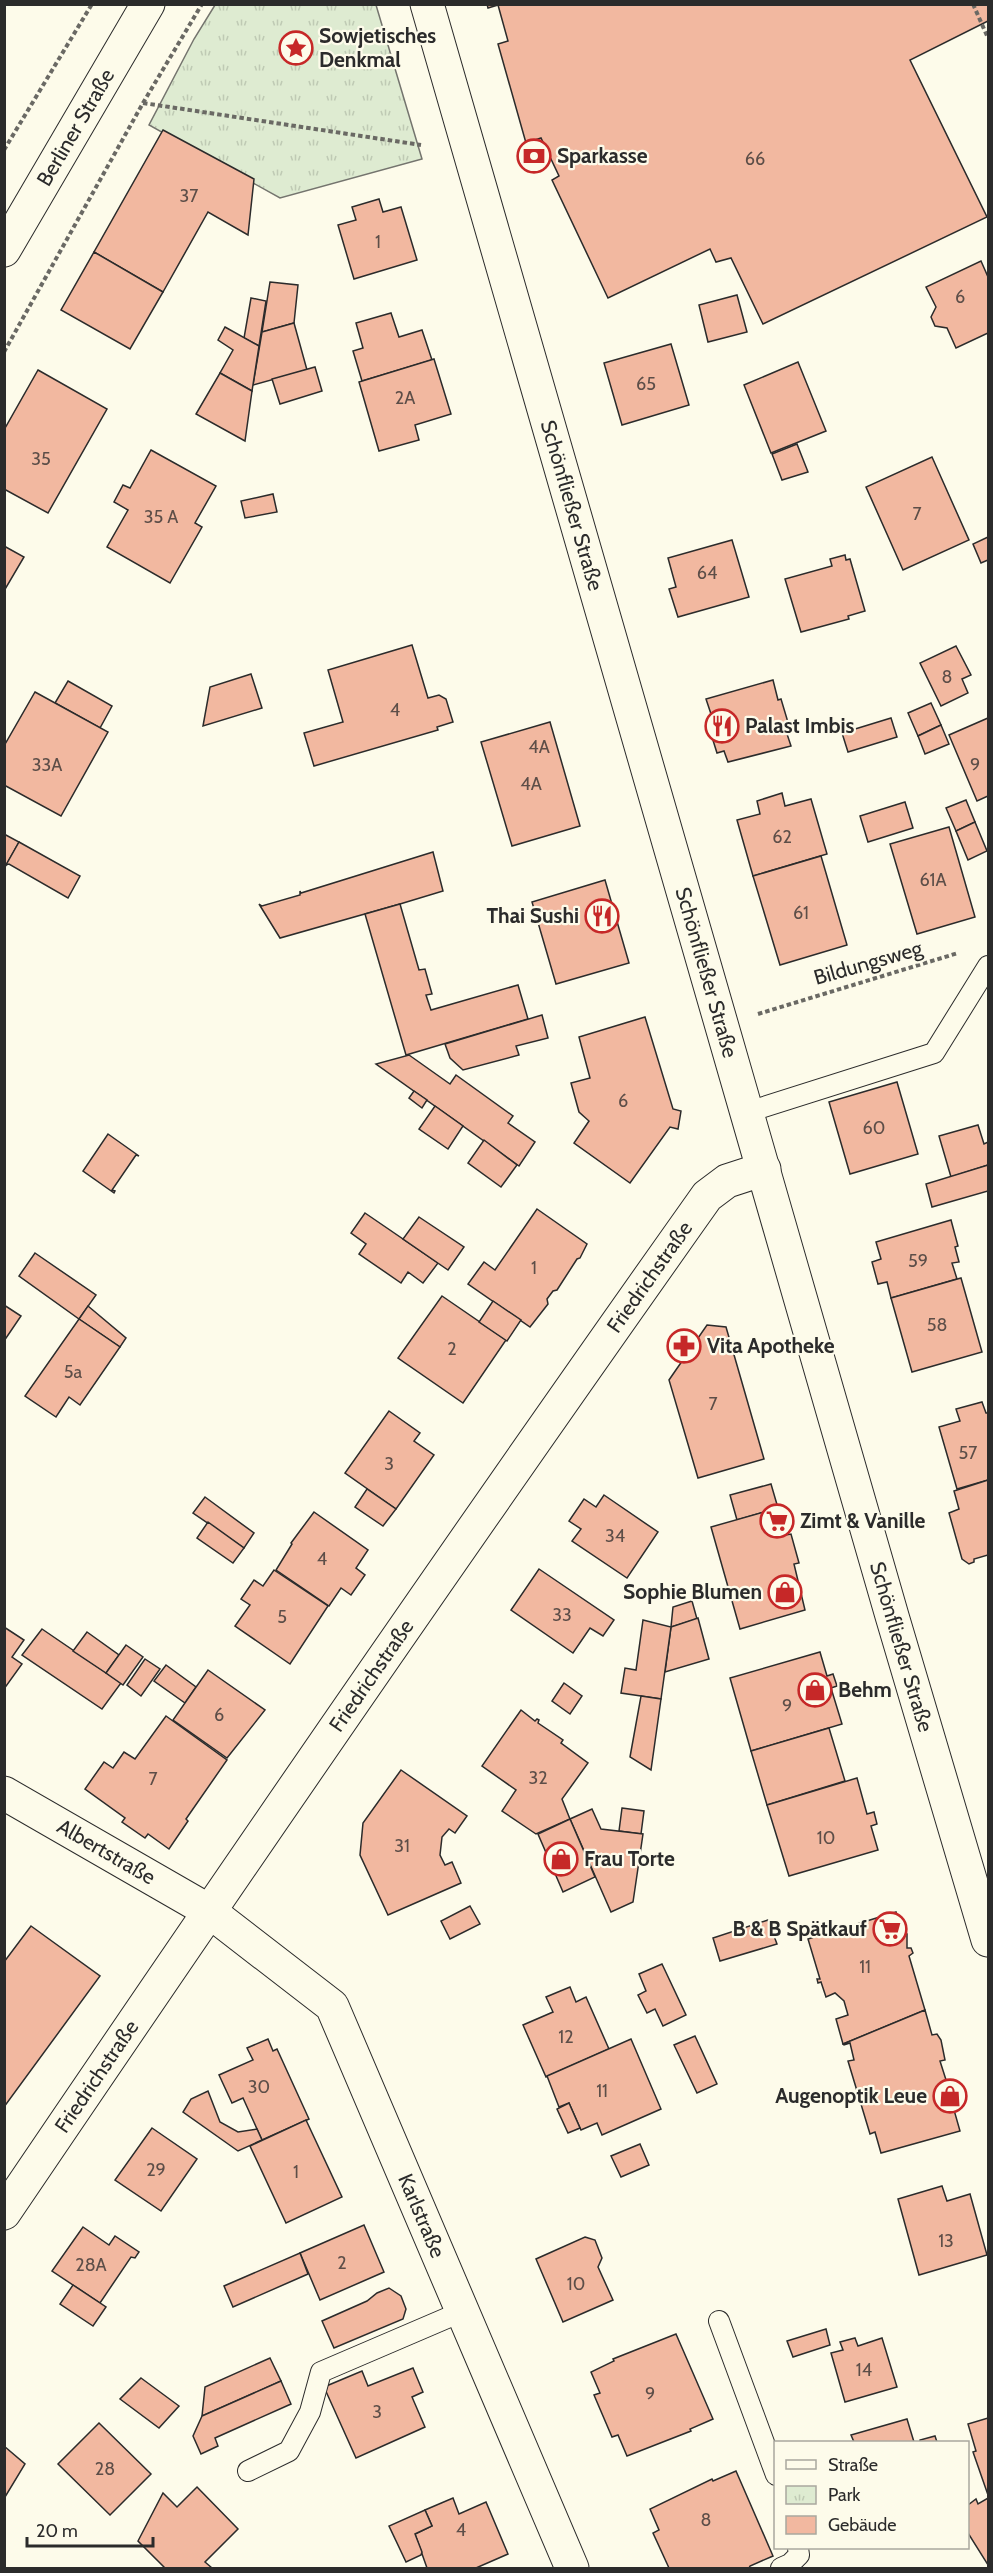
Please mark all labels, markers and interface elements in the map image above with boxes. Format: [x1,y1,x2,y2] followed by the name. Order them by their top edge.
[319,23,436,72] place label: Sowjetisches Denkmal
[278,30,314,66] place icon: Sowjetisches Denkmal
[31,64,119,190] street label: Berliner Straße
[516,138,552,174] bank icon: Sparkasse
[557,143,648,168] place label: Sparkasse
[745,148,765,170] house number: 66
[180,185,198,207] house number: 37
[375,231,381,253] house number: 1
[955,286,965,308] house number: 6
[636,373,656,395] house number: 65
[395,387,415,409] house number: 2A
[536,417,609,594] street label: Schönfließer Straße
[31,448,51,470] house number: 35
[912,503,922,525] house number: 7
[144,506,178,528] house number: 35 A
[697,562,717,584] house number: 64
[942,666,952,688] house number: 8
[390,699,400,721] house number: 4
[704,708,740,744] restaurant icon: Palast Imbis
[745,713,855,738] place label: Palast Imbis
[528,736,550,758] house number: 4A
[32,754,62,776] house number: 33A
[970,754,980,776] house number: 9
[520,773,542,795] house number: 4A
[772,826,792,848] house number: 62
[919,869,947,891] house number: 61A
[670,884,743,1061] street label: Schönfließer Straße
[584,898,620,934] restaurant icon: Thai Sushi
[793,902,809,924] house number: 61
[487,903,579,928] place label: Thai Sushi
[811,935,925,990] street label: Bildungsweg
[618,1090,628,1112] house number: 6
[863,1117,885,1139] house number: 60
[601,1216,697,1337] street label: Friedrichstraße
[908,1250,928,1272] house number: 59
[531,1257,537,1279] house number: 1
[927,1314,947,1336] house number: 58
[666,1328,702,1364] pharmacy icon: Vita Apotheke
[707,1333,835,1358] place label: Vita Apotheke
[447,1338,457,1360] house number: 2
[64,1361,83,1383] house number: 5a
[708,1393,718,1415] house number: 7
[959,1442,977,1464] house number: 57
[384,1453,394,1475] house number: 3
[759,1503,795,1539] supermarket icon: Zimt & Vanille
[800,1508,926,1533] place label: Zimt & Vanille
[605,1525,625,1547] house number: 34
[317,1548,327,1570] house number: 4
[865,1559,939,1735] street label: Schönfließer Straße
[767,1574,803,1610] shop icon: Sophie Blumen
[623,1579,762,1604] place label: Sophie Blumen
[552,1604,572,1626] house number: 33
[277,1606,287,1628] house number: 5
[324,1614,419,1736] street label: Friedrichstraße
[797,1672,833,1708] shop icon: Behm
[838,1677,892,1702] place label: Behm
[782,1695,792,1717] house number: 9
[214,1704,224,1726] house number: 6
[528,1767,548,1789] house number: 32
[148,1768,158,1790] house number: 7
[53,1813,160,1890] street label: Albertstraße
[817,1827,835,1849] house number: 10
[394,1835,410,1857] house number: 31
[543,1841,579,1877] shop icon: Frau Torte
[584,1846,675,1871] place label: Frau Torte
[872,1911,908,1947] supermarket icon: B & B Spätkauf
[733,1916,867,1941] place label: B & B Spätkauf
[859,1956,871,1978] house number: 11
[49,2015,144,2137] street label: Friedrichstraße
[558,2026,574,2048] house number: 12
[248,2076,270,2098] house number: 30
[932,2078,968,2114] shop icon: Augenoptik Leue
[596,2080,608,2102] house number: 11
[775,2083,927,2108] place label: Augenoptik Leue
[146,2159,166,2181] house number: 29
[293,2161,299,2183] house number: 1
[393,2170,451,2261] street label: Karlstraße
[938,2230,954,2252] house number: 13
[337,2252,347,2274] house number: 2
[75,2254,107,2276] house number: 28A
[567,2273,585,2295] house number: 10
[856,2359,872,2381] house number: 14
[645,2383,655,2405] house number: 9
[372,2401,382,2423] house number: 3
[774,2441,969,2549] legend
[828,2454,878,2476] text: Straße
[95,2458,115,2480] house number: 28
[828,2484,861,2506] text: Park
[701,2509,711,2531] house number: 8
[27,2510,153,2548] scale bar
[828,2514,897,2536] text: Gebäude
[456,2519,466,2541] house number: 4
[36,2520,78,2542] text: 20 m

